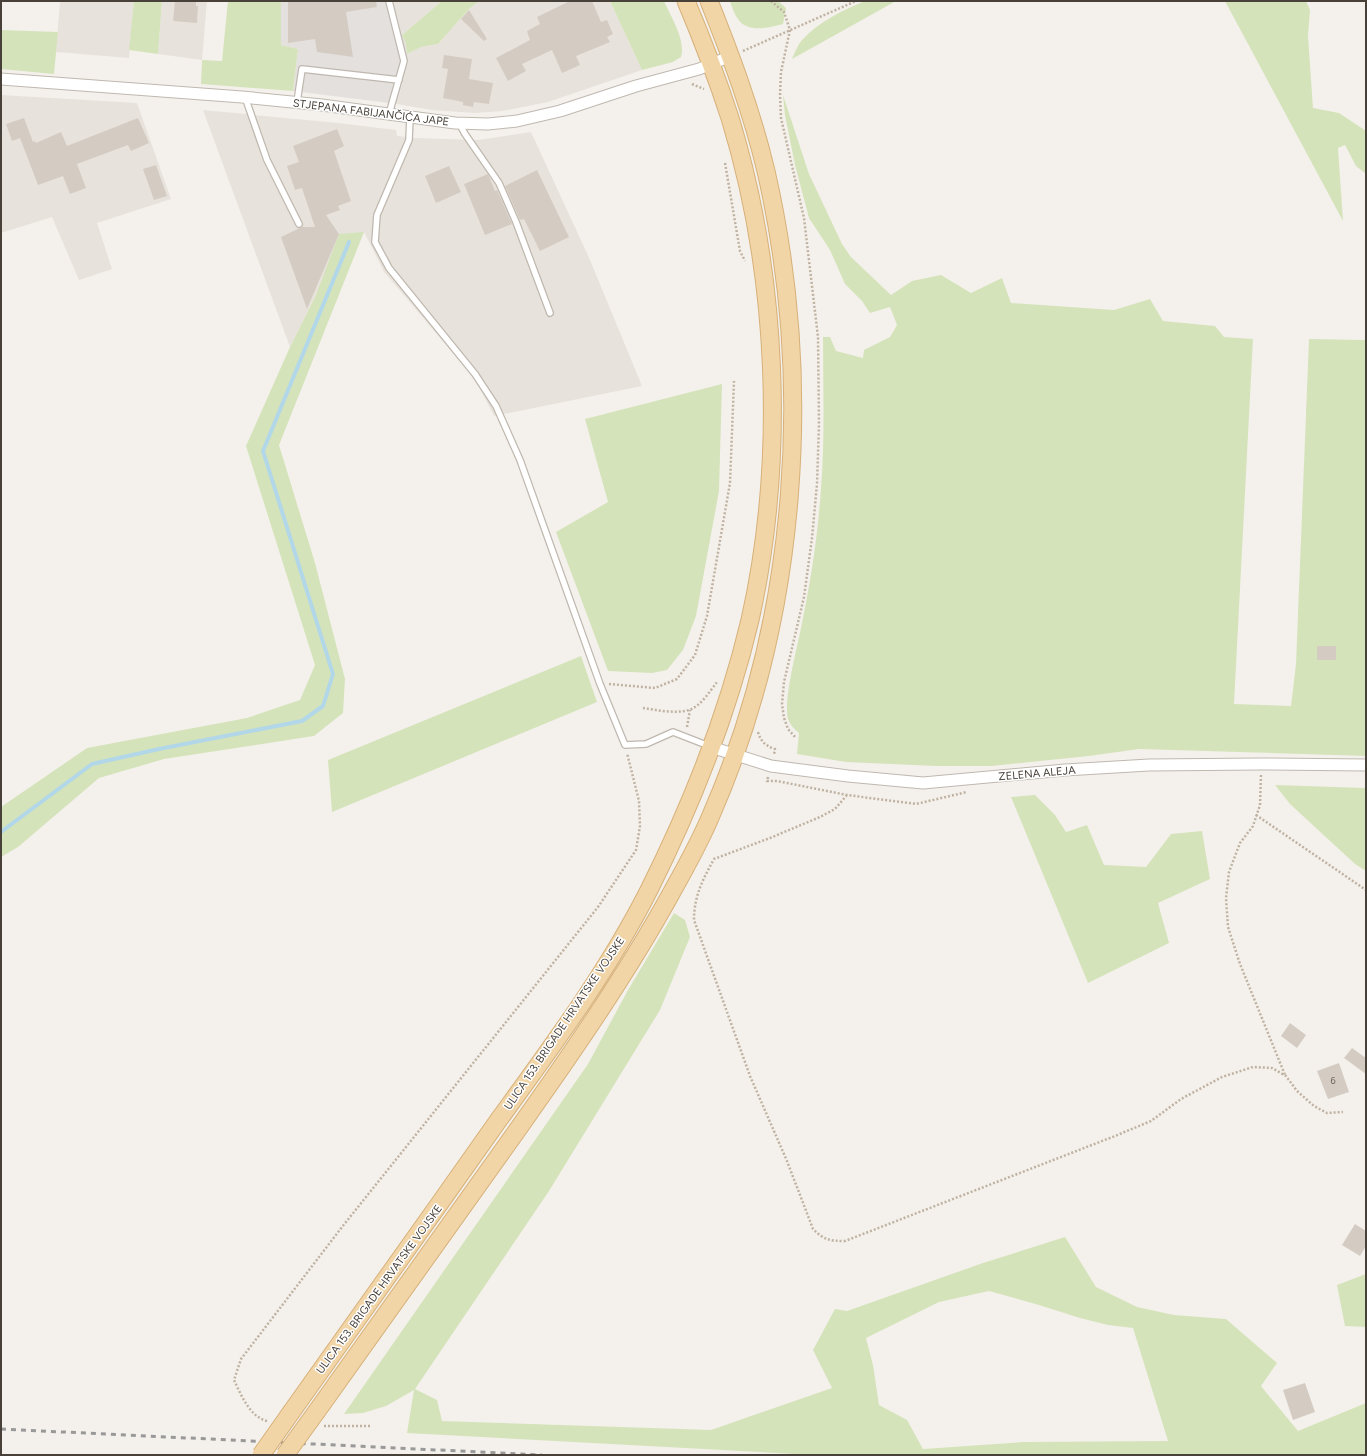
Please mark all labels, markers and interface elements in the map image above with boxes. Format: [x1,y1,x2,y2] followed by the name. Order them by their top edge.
[292,95,450,129] street label: STJEPANA FABIJANČIĆA JAPE
[998,764,1077,783] street label: ZELENA ALEJA
[502,934,627,1112] street label: ULICA 153. BRIGADE HRVATSKE VOJSKE
[1330,1075,1336,1086] house number: 6
[314,1202,445,1376] street label: ULICA 153. BRIGADE HRVATSKE VOJSKE

